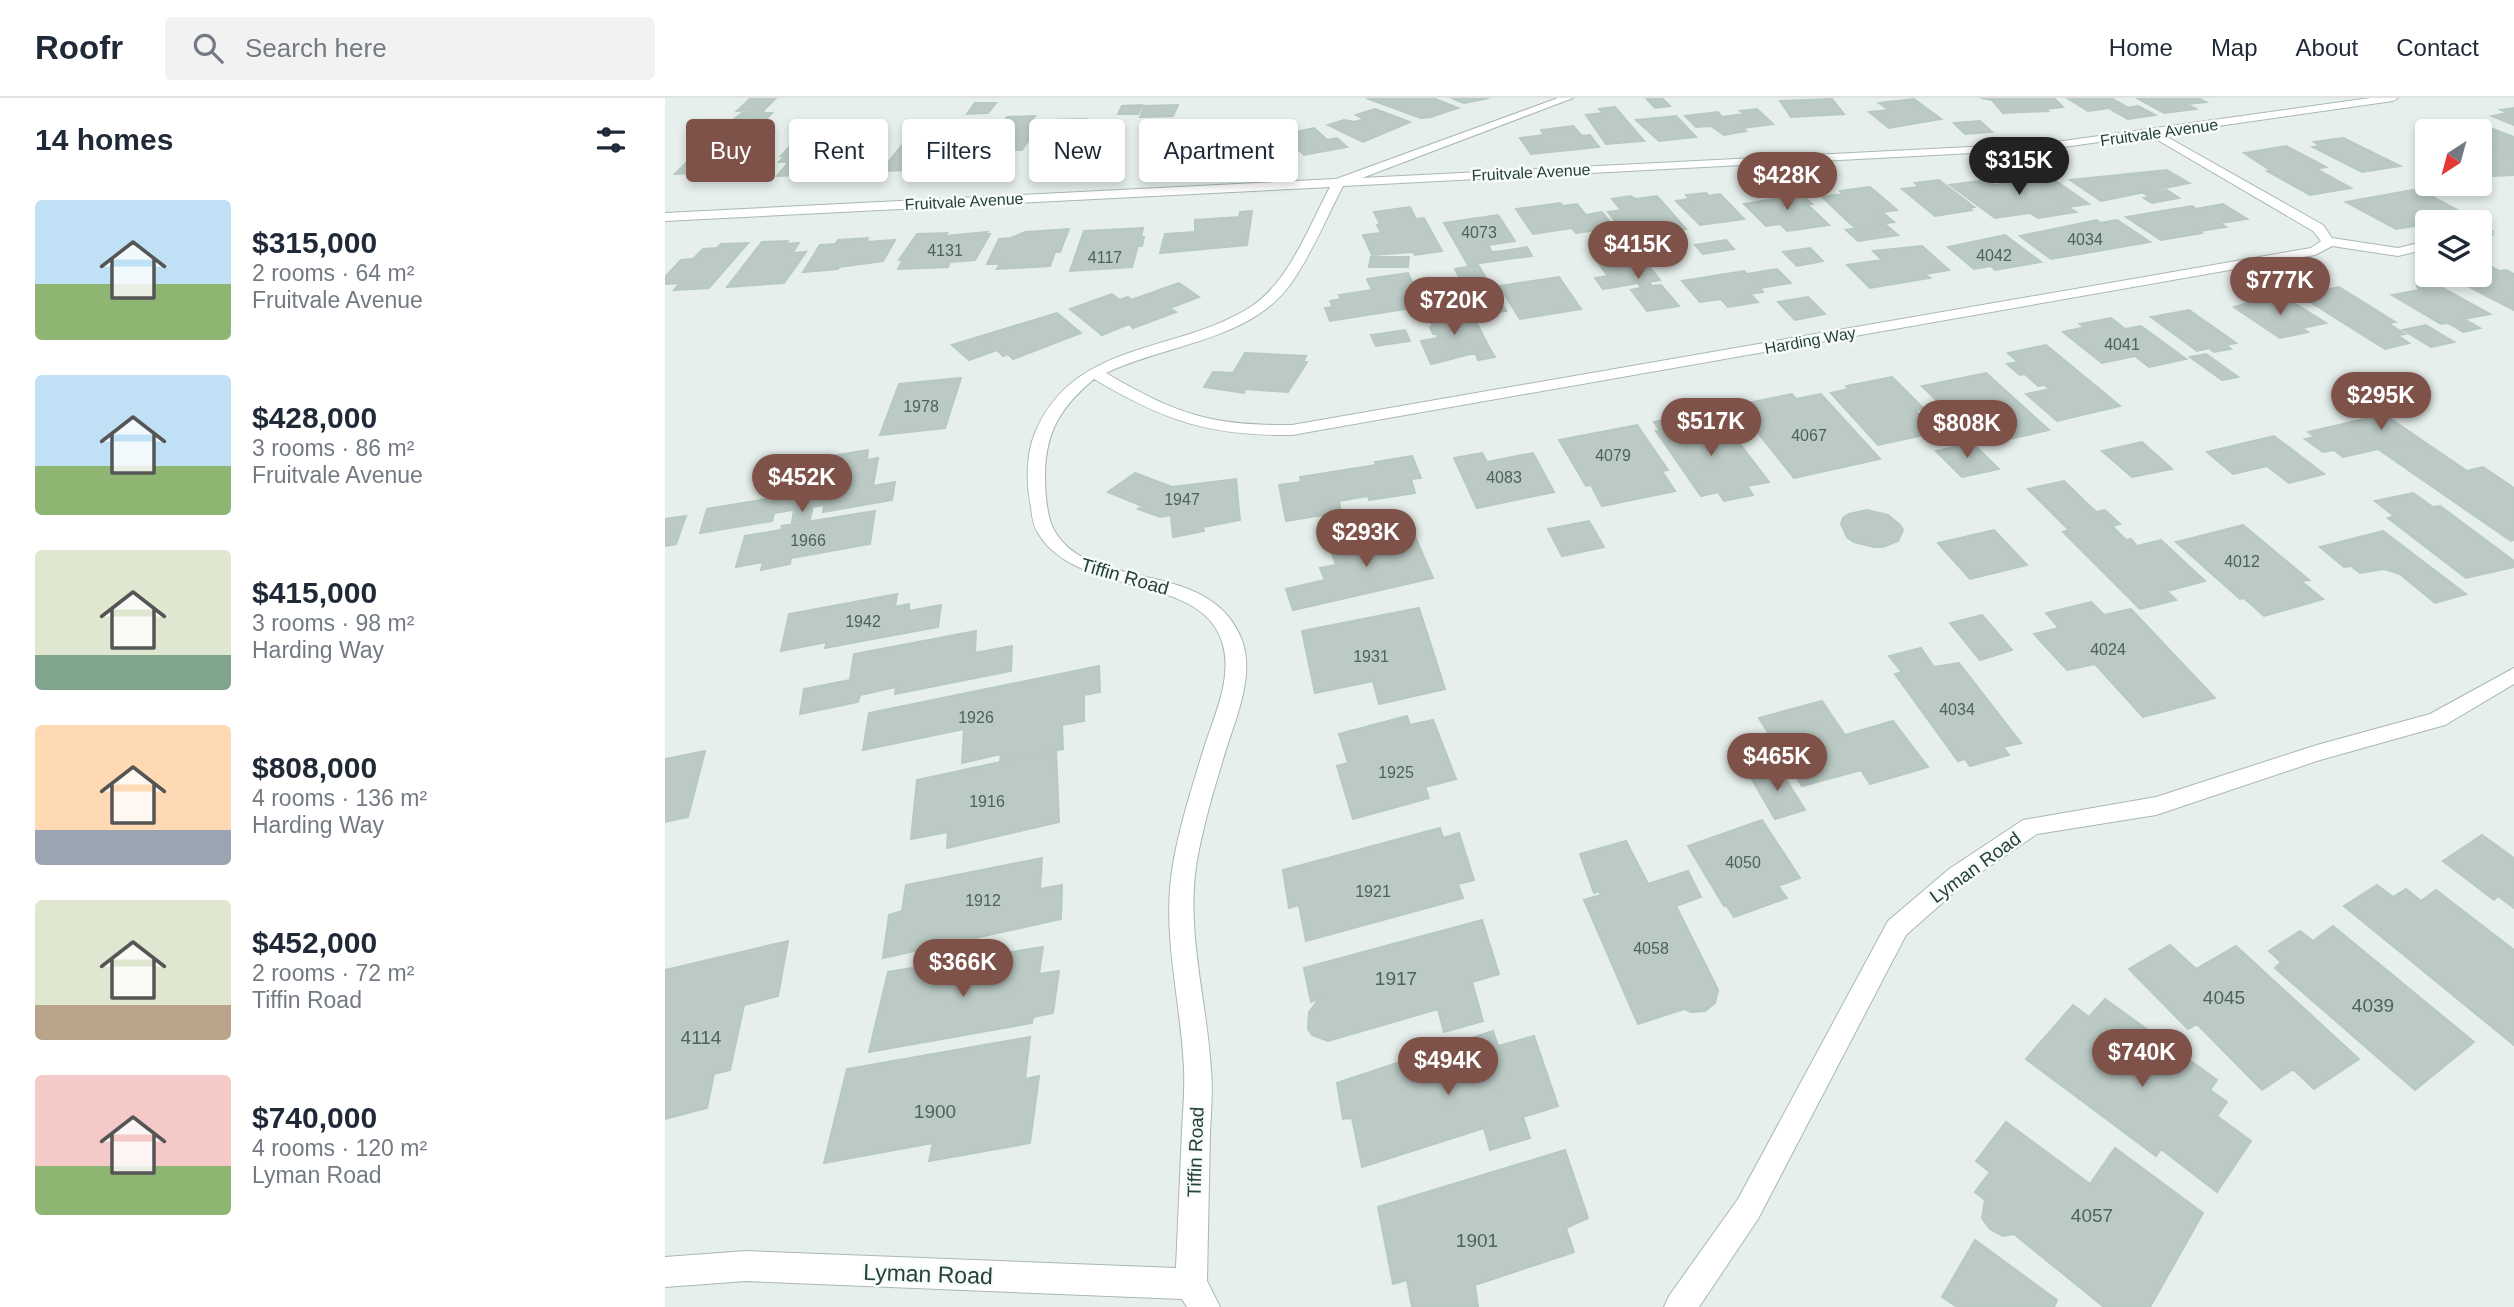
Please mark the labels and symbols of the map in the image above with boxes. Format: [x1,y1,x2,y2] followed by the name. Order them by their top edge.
[2099,116,2219,149] street label: Fruitvale Avenue
[2415,119,2492,196] north arrow
[1970,138,2068,197] pin: $315K
[1738,152,1836,212] pin: $428K
[1471,161,1591,184] street label: Fruitvale Avenue
[904,190,1024,213] street label: Fruitvale Avenue
[1589,222,1687,281] pin: $415K
[1461,224,1497,241] house number: 4073
[2067,231,2103,248] house number: 4034
[927,242,963,259] house number: 4131
[1976,247,2012,264] house number: 4042
[1088,249,1122,266] house number: 4117
[2231,258,2329,317] pin: $777K
[1405,278,1503,337] pin: $720K
[1763,324,1857,357] street label: Harding Way
[2104,336,2140,353] house number: 4041
[2332,372,2430,432] pin: $295K
[903,398,939,415] house number: 1978
[1662,398,1760,458] pin: $517K
[1918,400,2016,460] pin: $808K
[1791,427,1827,444] house number: 4067
[1595,447,1631,464] house number: 4079
[753,454,851,514] pin: $452K
[1486,469,1522,486] house number: 4083
[1164,491,1200,508] house number: 1947
[1317,510,1415,569] pin: $293K
[790,532,826,549] house number: 1966
[2224,553,2260,570] house number: 4012
[1078,554,1171,599] street label: Tiffin Road
[845,613,881,630] house number: 1942
[2090,641,2126,658] house number: 4024
[1353,648,1389,665] house number: 1931
[1939,701,1975,718] house number: 4034
[958,709,994,726] house number: 1926
[1728,734,1826,793] pin: $465K
[1378,764,1414,781] house number: 1925
[969,793,1005,810] house number: 1916
[1926,827,2025,907] street label: Lyman Road
[1725,854,1761,871] house number: 4050
[1355,883,1391,900] house number: 1921
[965,892,1001,909] house number: 1912
[914,940,1012,999] pin: $366K
[1633,940,1669,957] house number: 4058
[1375,968,1417,989] house number: 1917
[2203,987,2245,1008] house number: 4045
[2352,995,2394,1016] house number: 4039
[681,1027,722,1048] house number: 4114
[2093,1030,2191,1089] pin: $740K
[1399,1038,1497,1097] pin: $494K
[914,1101,956,1122] house number: 1900
[1183,1106,1208,1198] street label: Tiffin Road
[2071,1205,2113,1226] house number: 4057
[1456,1230,1498,1251] house number: 1901
[863,1259,993,1289] street label: Lyman Road

